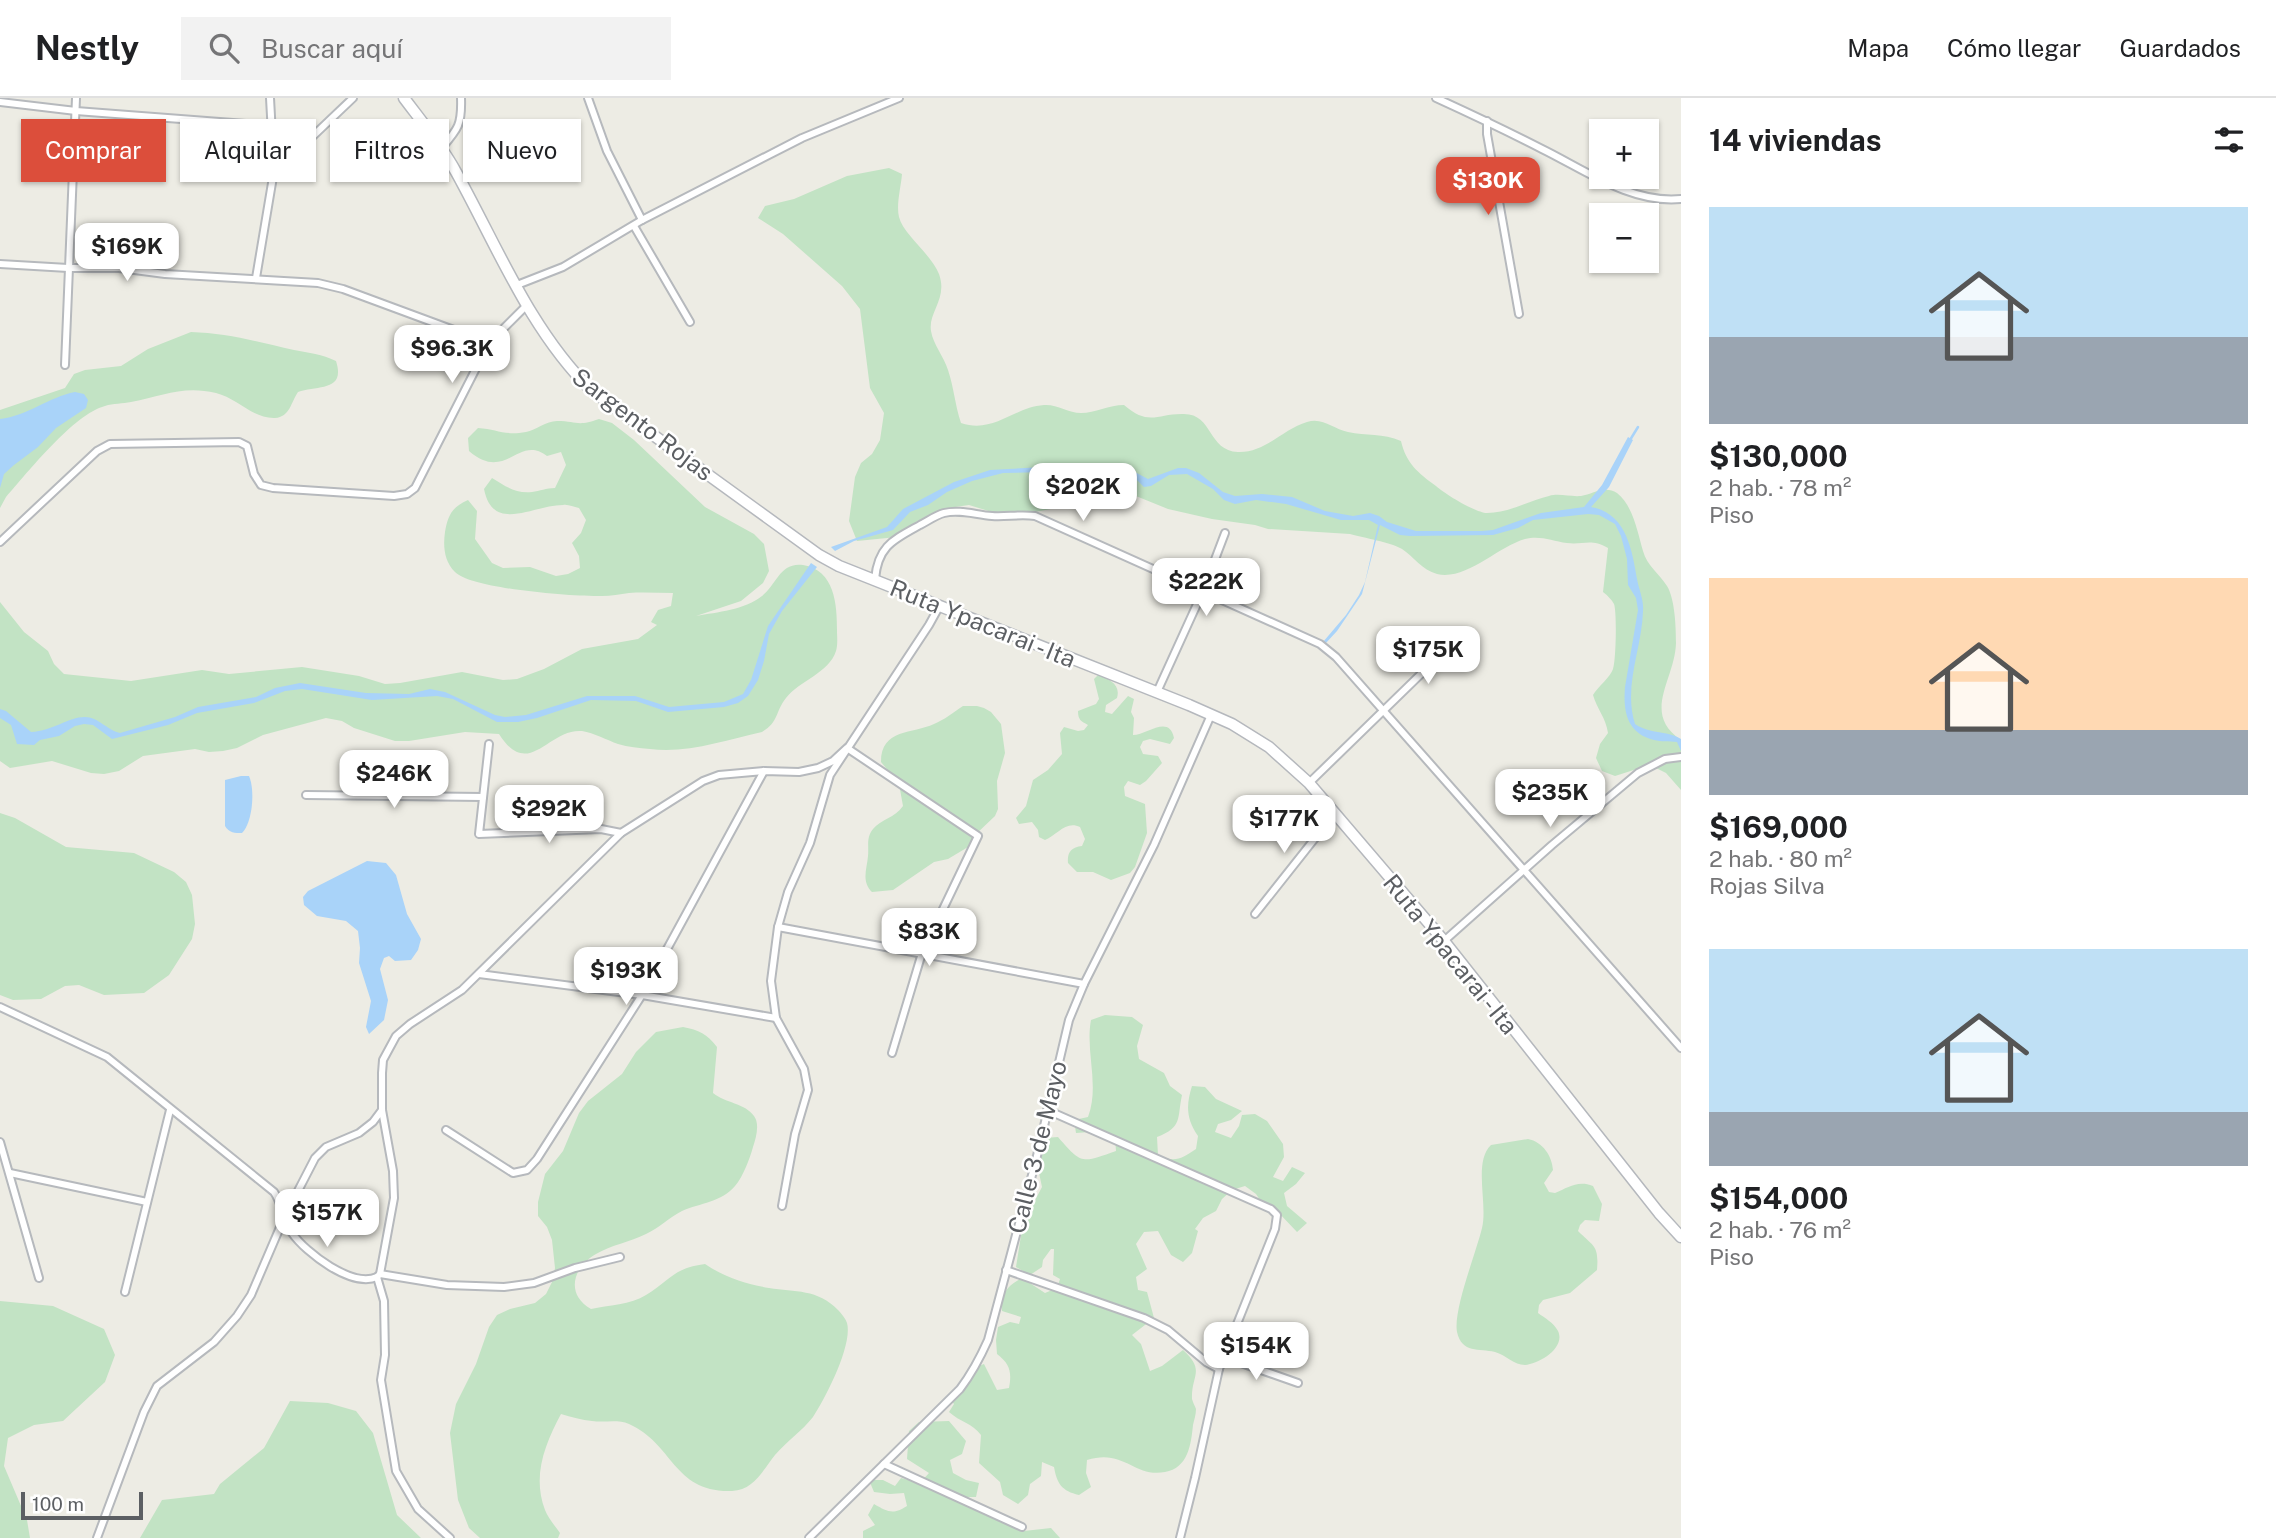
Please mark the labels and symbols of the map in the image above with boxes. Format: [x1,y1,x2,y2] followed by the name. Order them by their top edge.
[1439,158,1537,217] pin: $130K
[78,223,176,283] pin: $169K
[395,326,509,385] pin: $96.3K
[567,362,719,486] street label: Sargento Rojas
[1034,464,1132,523] pin: $202K
[1157,559,1255,618] pin: $222K
[886,573,1080,673] street label: Ruta Ypacarai - Ita
[1379,626,1477,686] pin: $175K
[345,750,443,810] pin: $246K
[1501,770,1599,829] pin: $235K
[500,786,598,845] pin: $292K
[1235,796,1333,855] pin: $177K
[1378,868,1524,1040] street label: Ruta Ypacarai - Ita
[888,908,970,968] pin: $83K
[577,948,675,1007] pin: $193K
[1002,1058,1072,1236] street label: Calle 3 de Mayo
[278,1190,376,1249] pin: $157K
[1207,1322,1305,1382] pin: $154K
[21,1489,144,1521] scale bar

